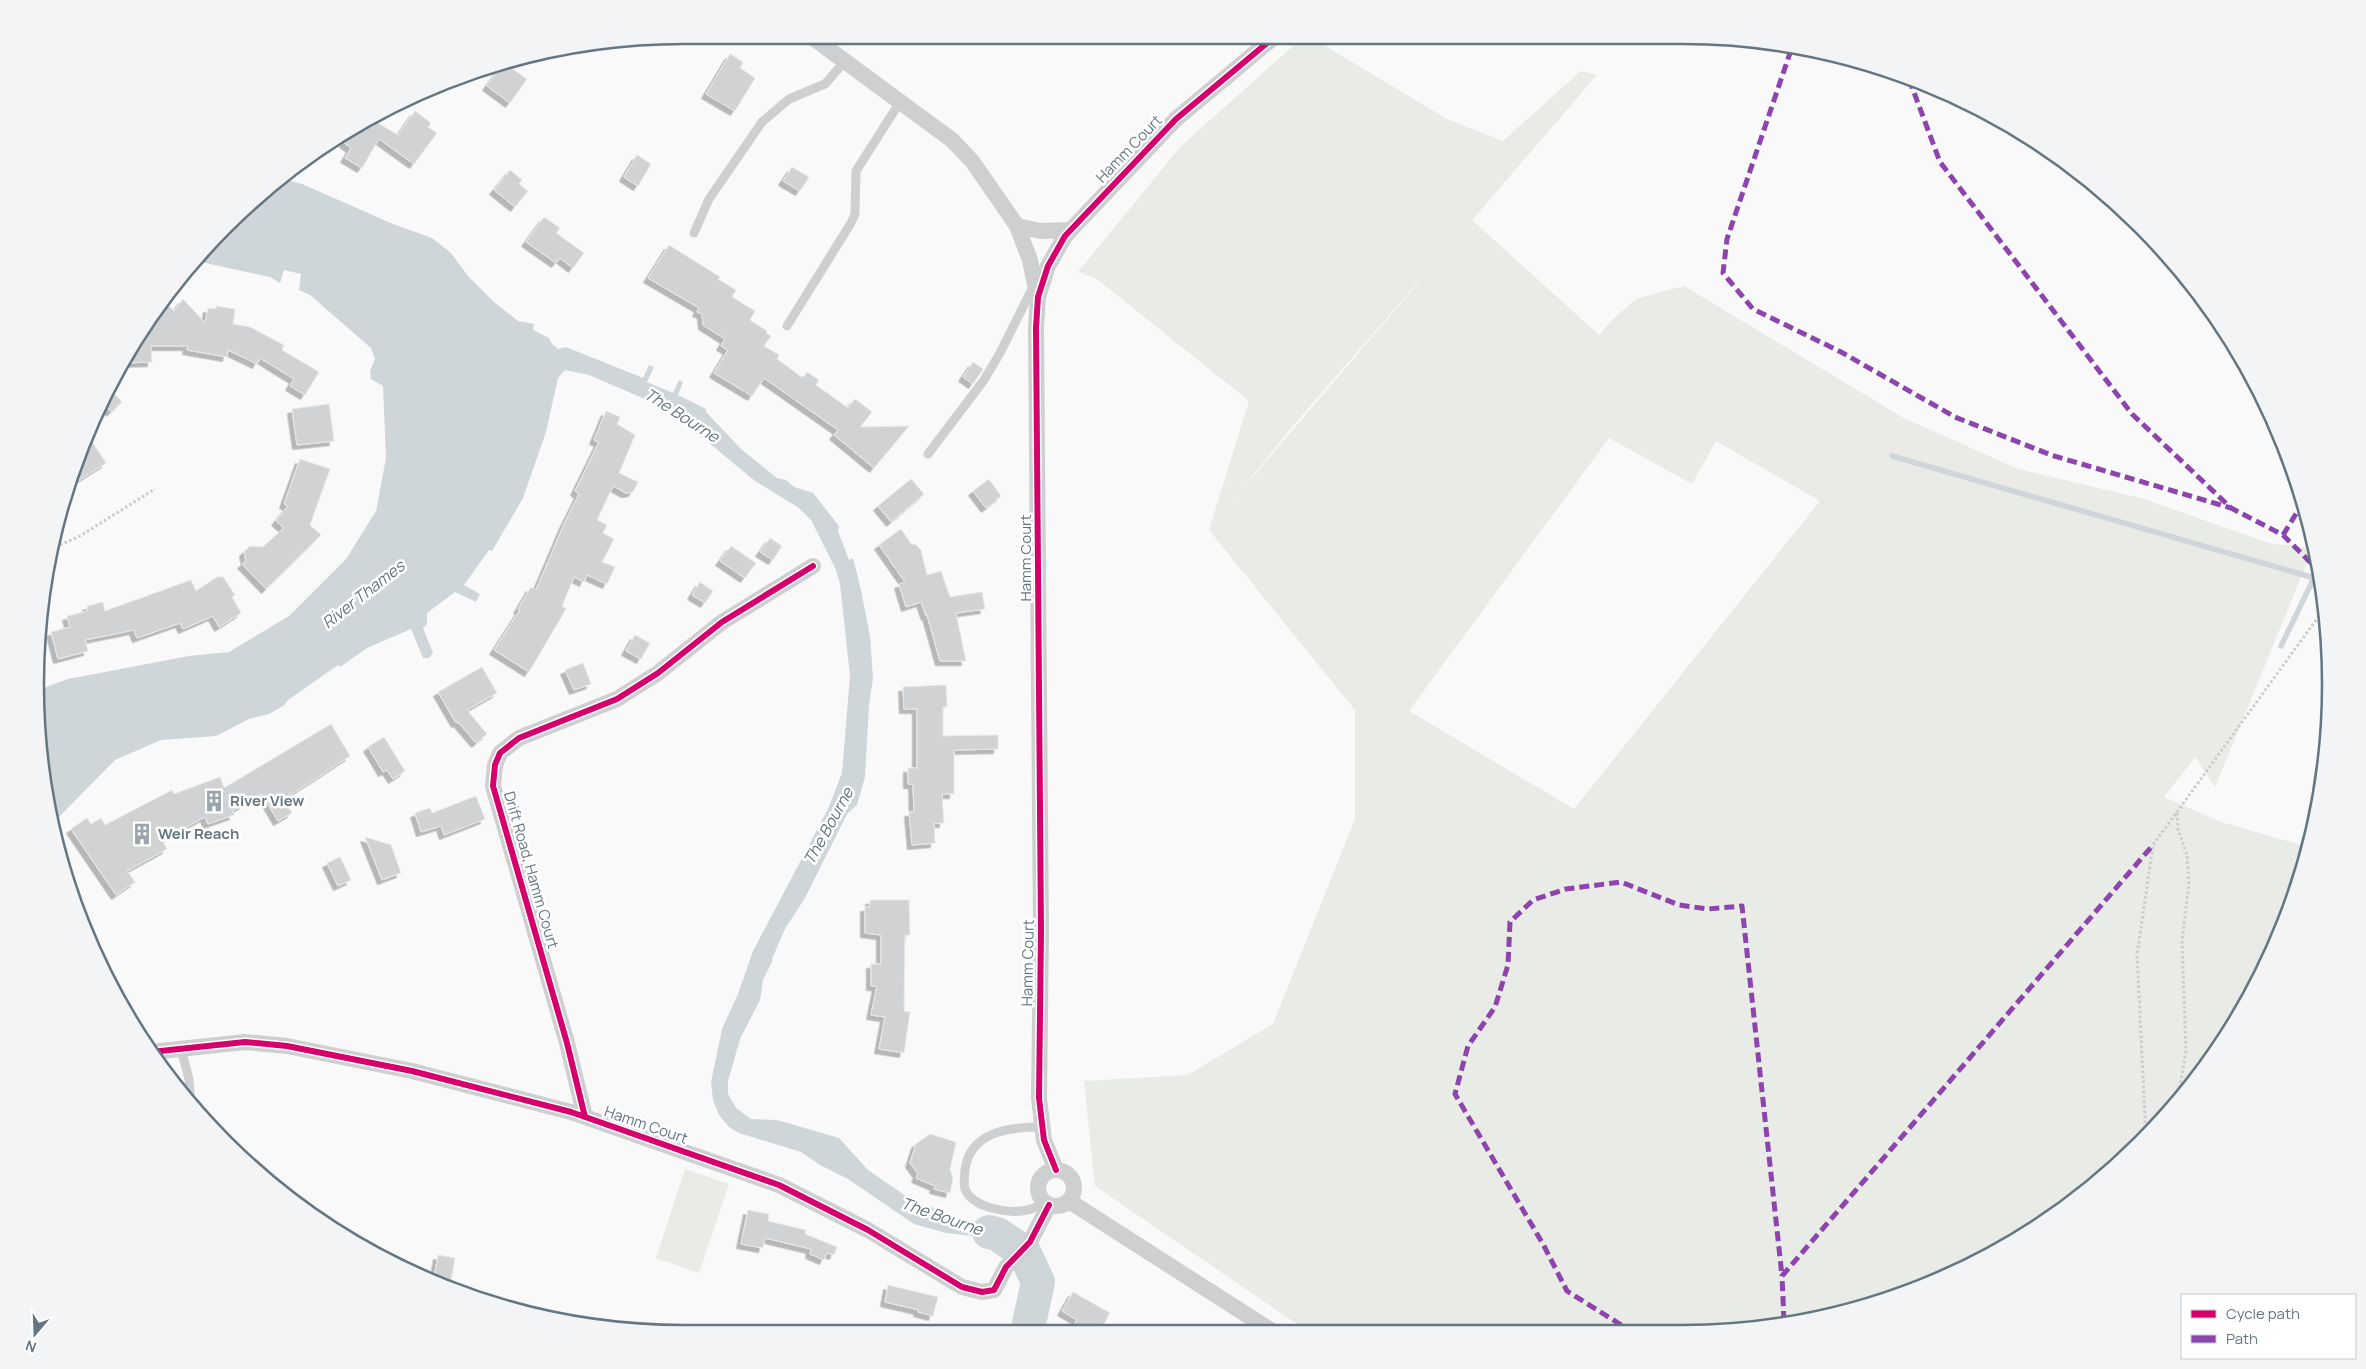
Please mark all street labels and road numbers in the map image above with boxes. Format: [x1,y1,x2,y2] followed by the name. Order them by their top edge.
[1091,110,1166,187] street label: Hamm Court
[1015,515,1036,601] street label: Hamm Court
[499,789,564,951] street label: Drift Road, Hamm Court
[1016,919,1039,1007] street label: Hamm Court
[602,1100,691,1149] street label: Hamm Court

